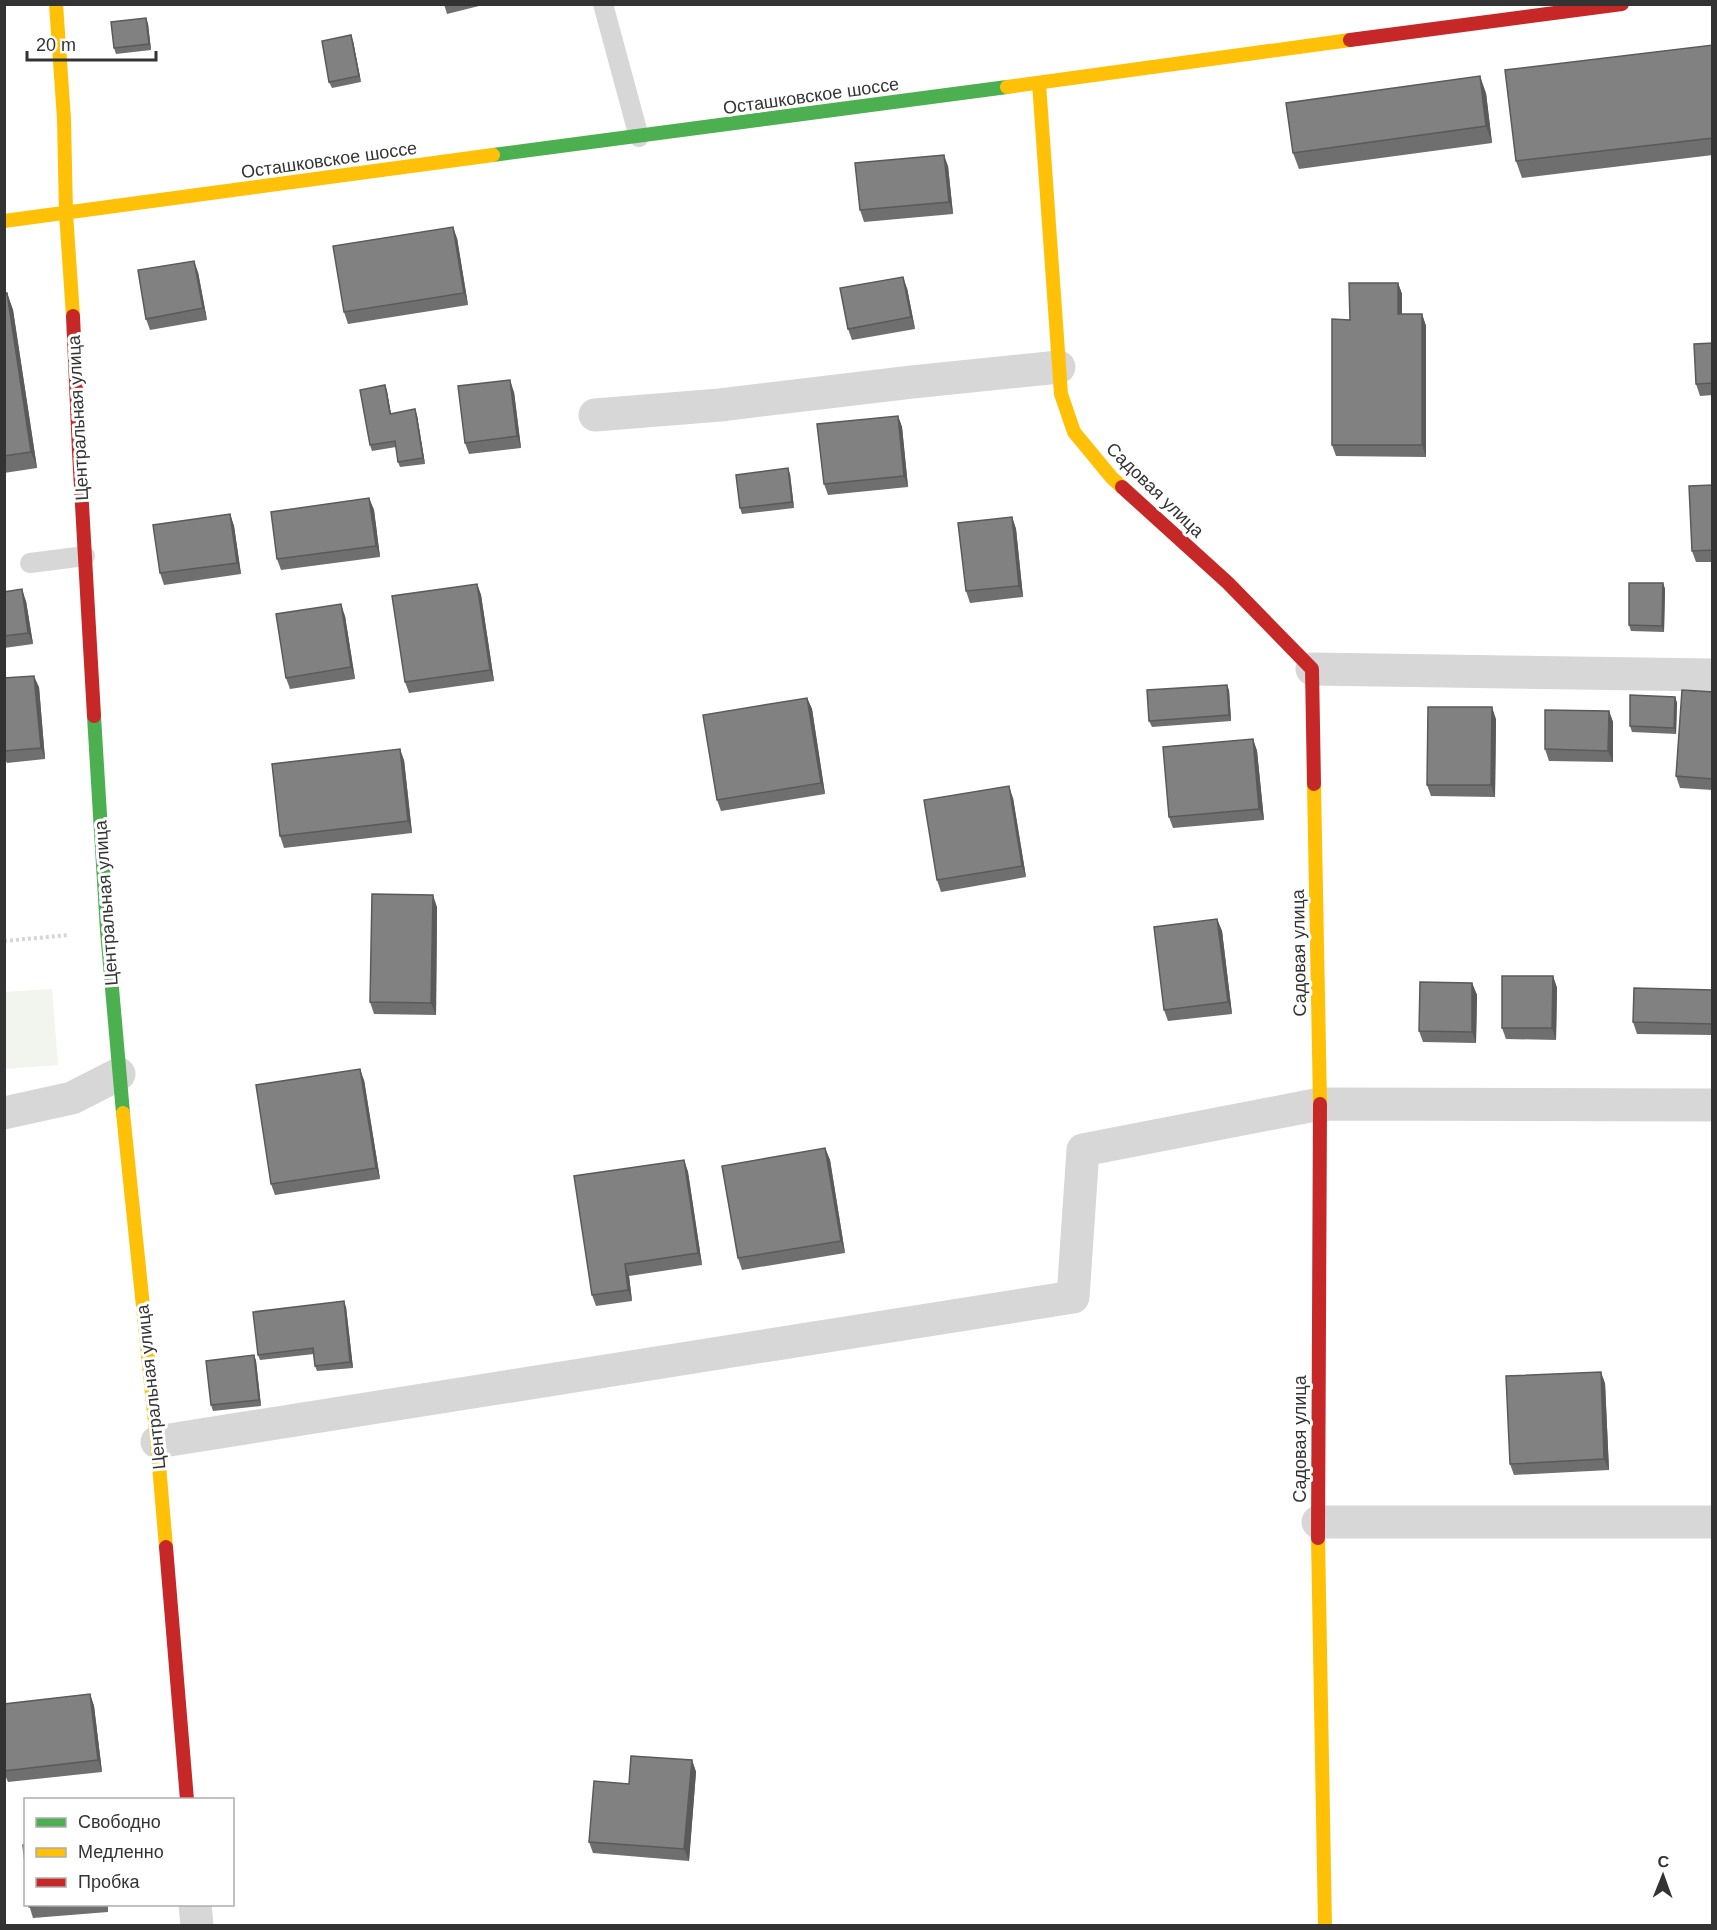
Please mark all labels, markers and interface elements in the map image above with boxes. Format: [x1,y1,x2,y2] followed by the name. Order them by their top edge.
[27,24,156,62] scale bar
[36,35,76,55] text: 20 m
[722,74,900,118] street label: Осташковское шоссе
[240,138,418,182] street label: Осташковское шоссе
[64,334,92,501] street label: Центральная улица
[1102,439,1208,542] street label: Садовая улица
[90,819,122,986] street label: Центральная улица
[1288,888,1310,1017] street label: Садовая улица
[132,1303,170,1470] street label: Центральная улица
[1290,1374,1310,1503] street label: Садовая улица
[24,1798,234,1906] legend
[78,1812,161,1832] text: Свободно
[78,1842,164,1862] text: Медленно
[1633,1846,1693,1906] north arrow
[1657,1853,1670,1870] text: С
[78,1872,141,1892] text: Пробка

